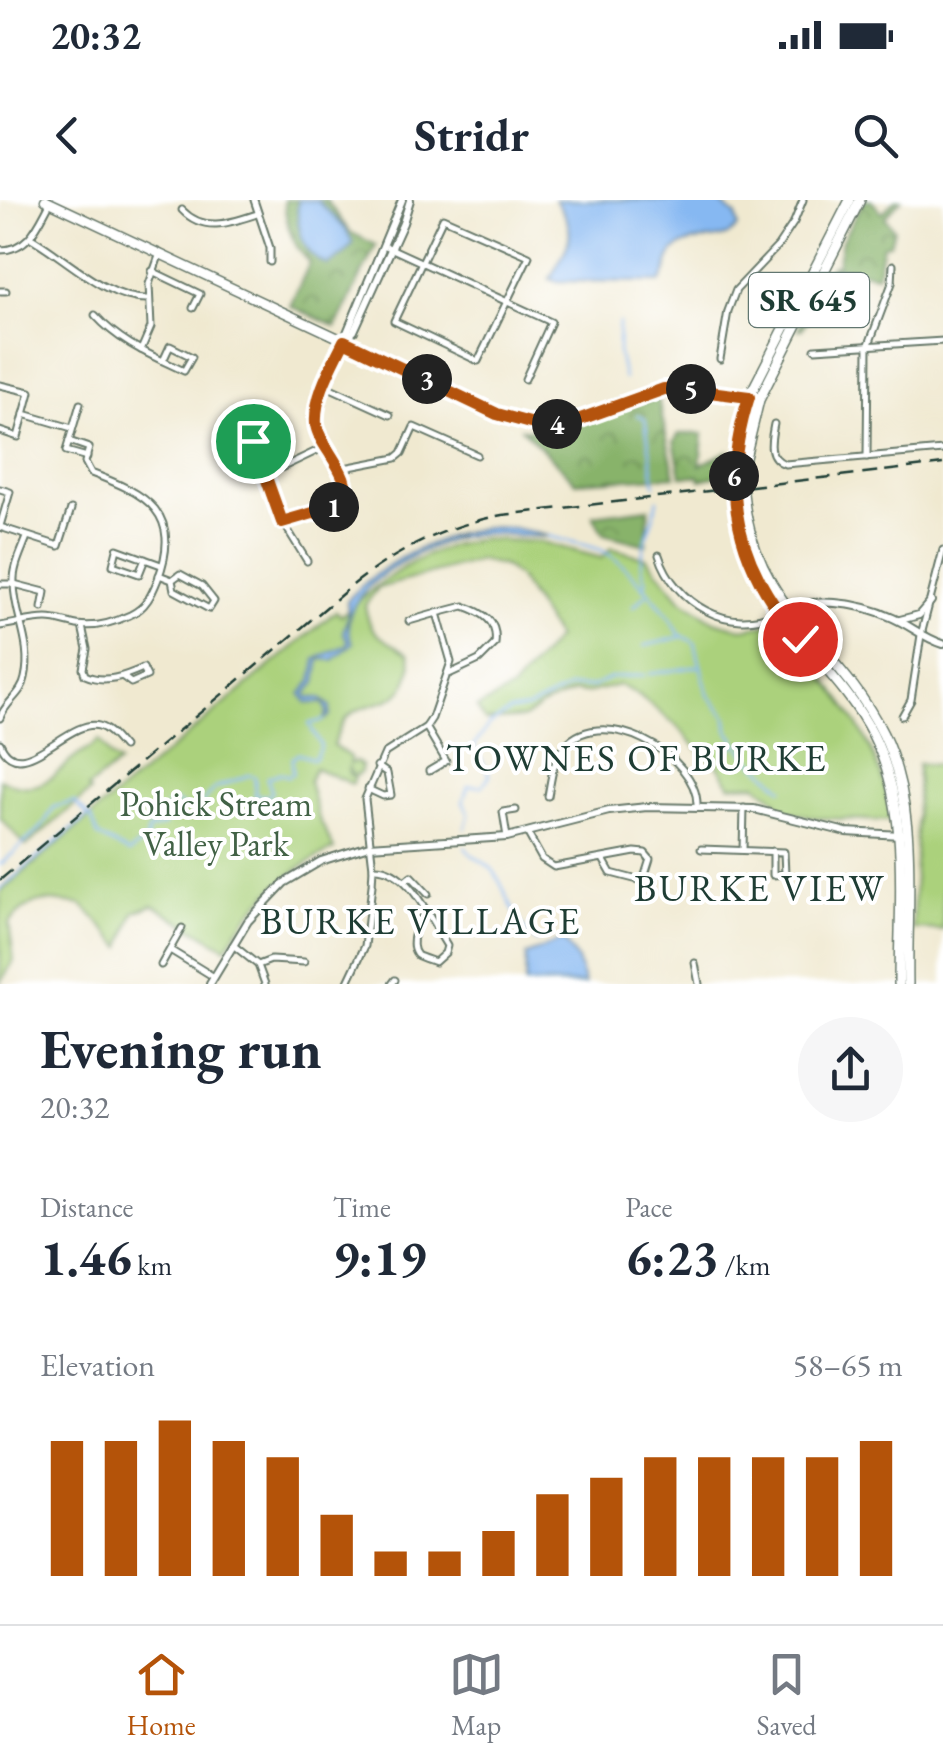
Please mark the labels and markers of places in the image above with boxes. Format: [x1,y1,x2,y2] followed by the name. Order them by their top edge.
[402,354,452,404] pin: 3
[666,364,716,414] pin: 5
[211,399,296,484] pin
[532,399,582,449] pin: 4
[709,451,759,501] pin: 6
[309,482,359,532] pin: 1
[758,597,843,682] pin

